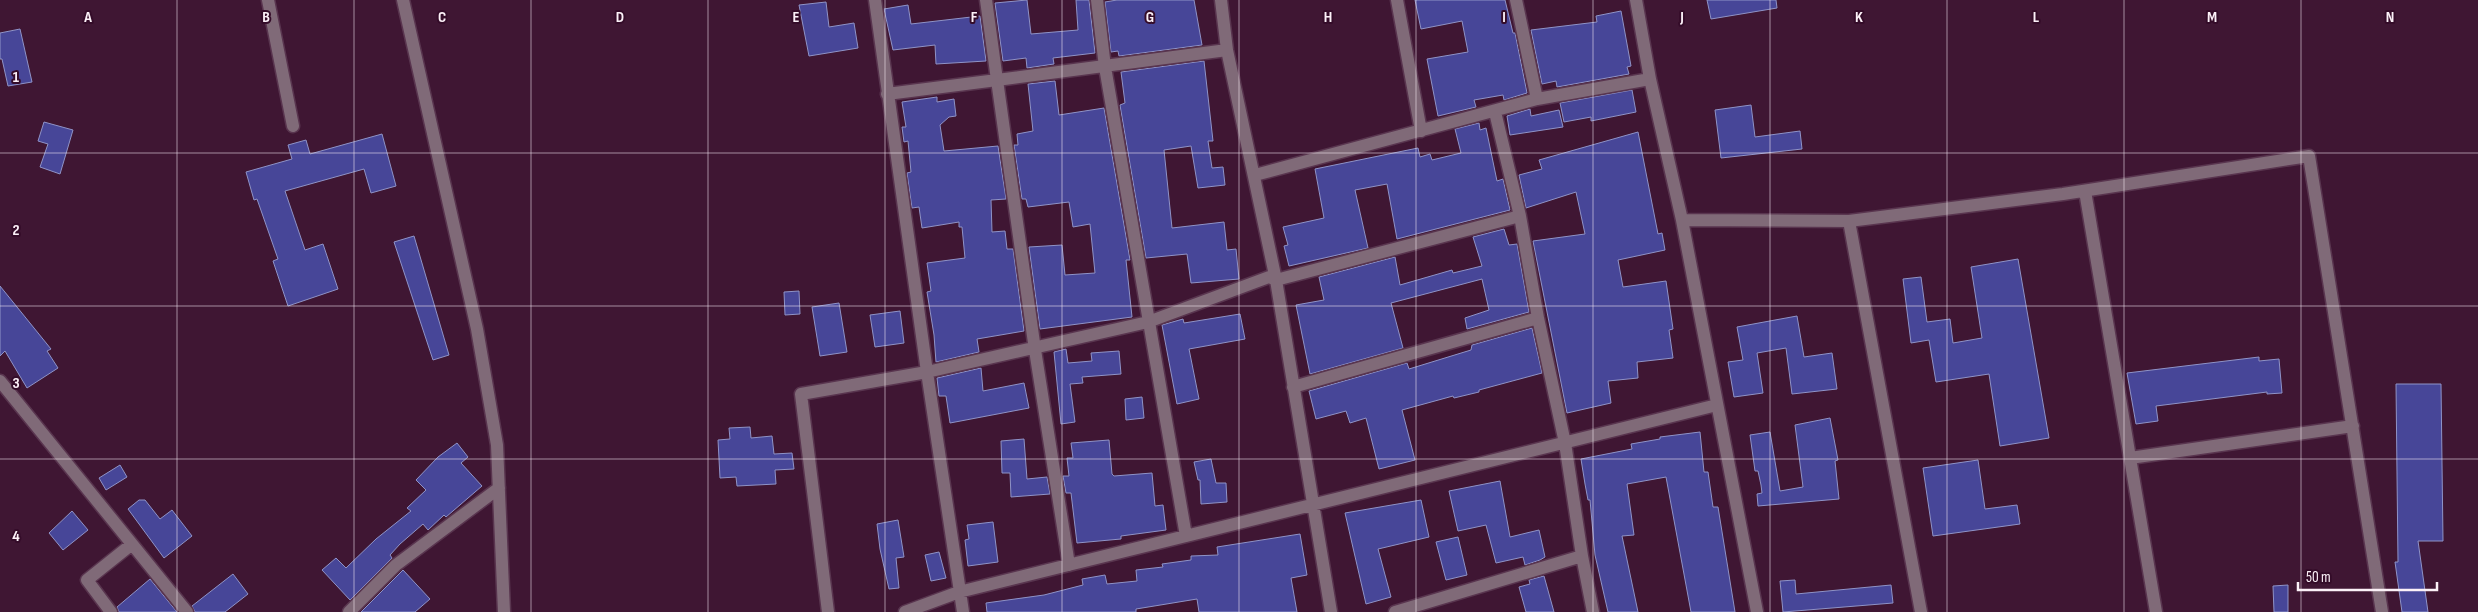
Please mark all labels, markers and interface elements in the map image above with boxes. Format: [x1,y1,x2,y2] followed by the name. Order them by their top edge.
[83,8,92,27] text: A
[262,8,270,27] text: B
[438,8,446,27] text: C
[616,8,624,27] text: D
[793,8,800,27] text: E
[971,8,978,27] text: F
[1146,8,1154,27] text: G
[1324,8,1332,27] text: H
[1502,8,1506,27] text: I
[1679,8,1684,27] text: J
[1855,8,1863,27] text: K
[2033,8,2040,27] text: L
[2207,8,2217,27] text: M
[2386,8,2394,27] text: N
[13,68,20,87] text: 1
[12,221,20,240] text: 2
[12,374,20,393] text: 3
[12,527,20,546] text: 4
[2298,560,2437,592] scale bar
[2306,568,2331,587] text: 50 m

